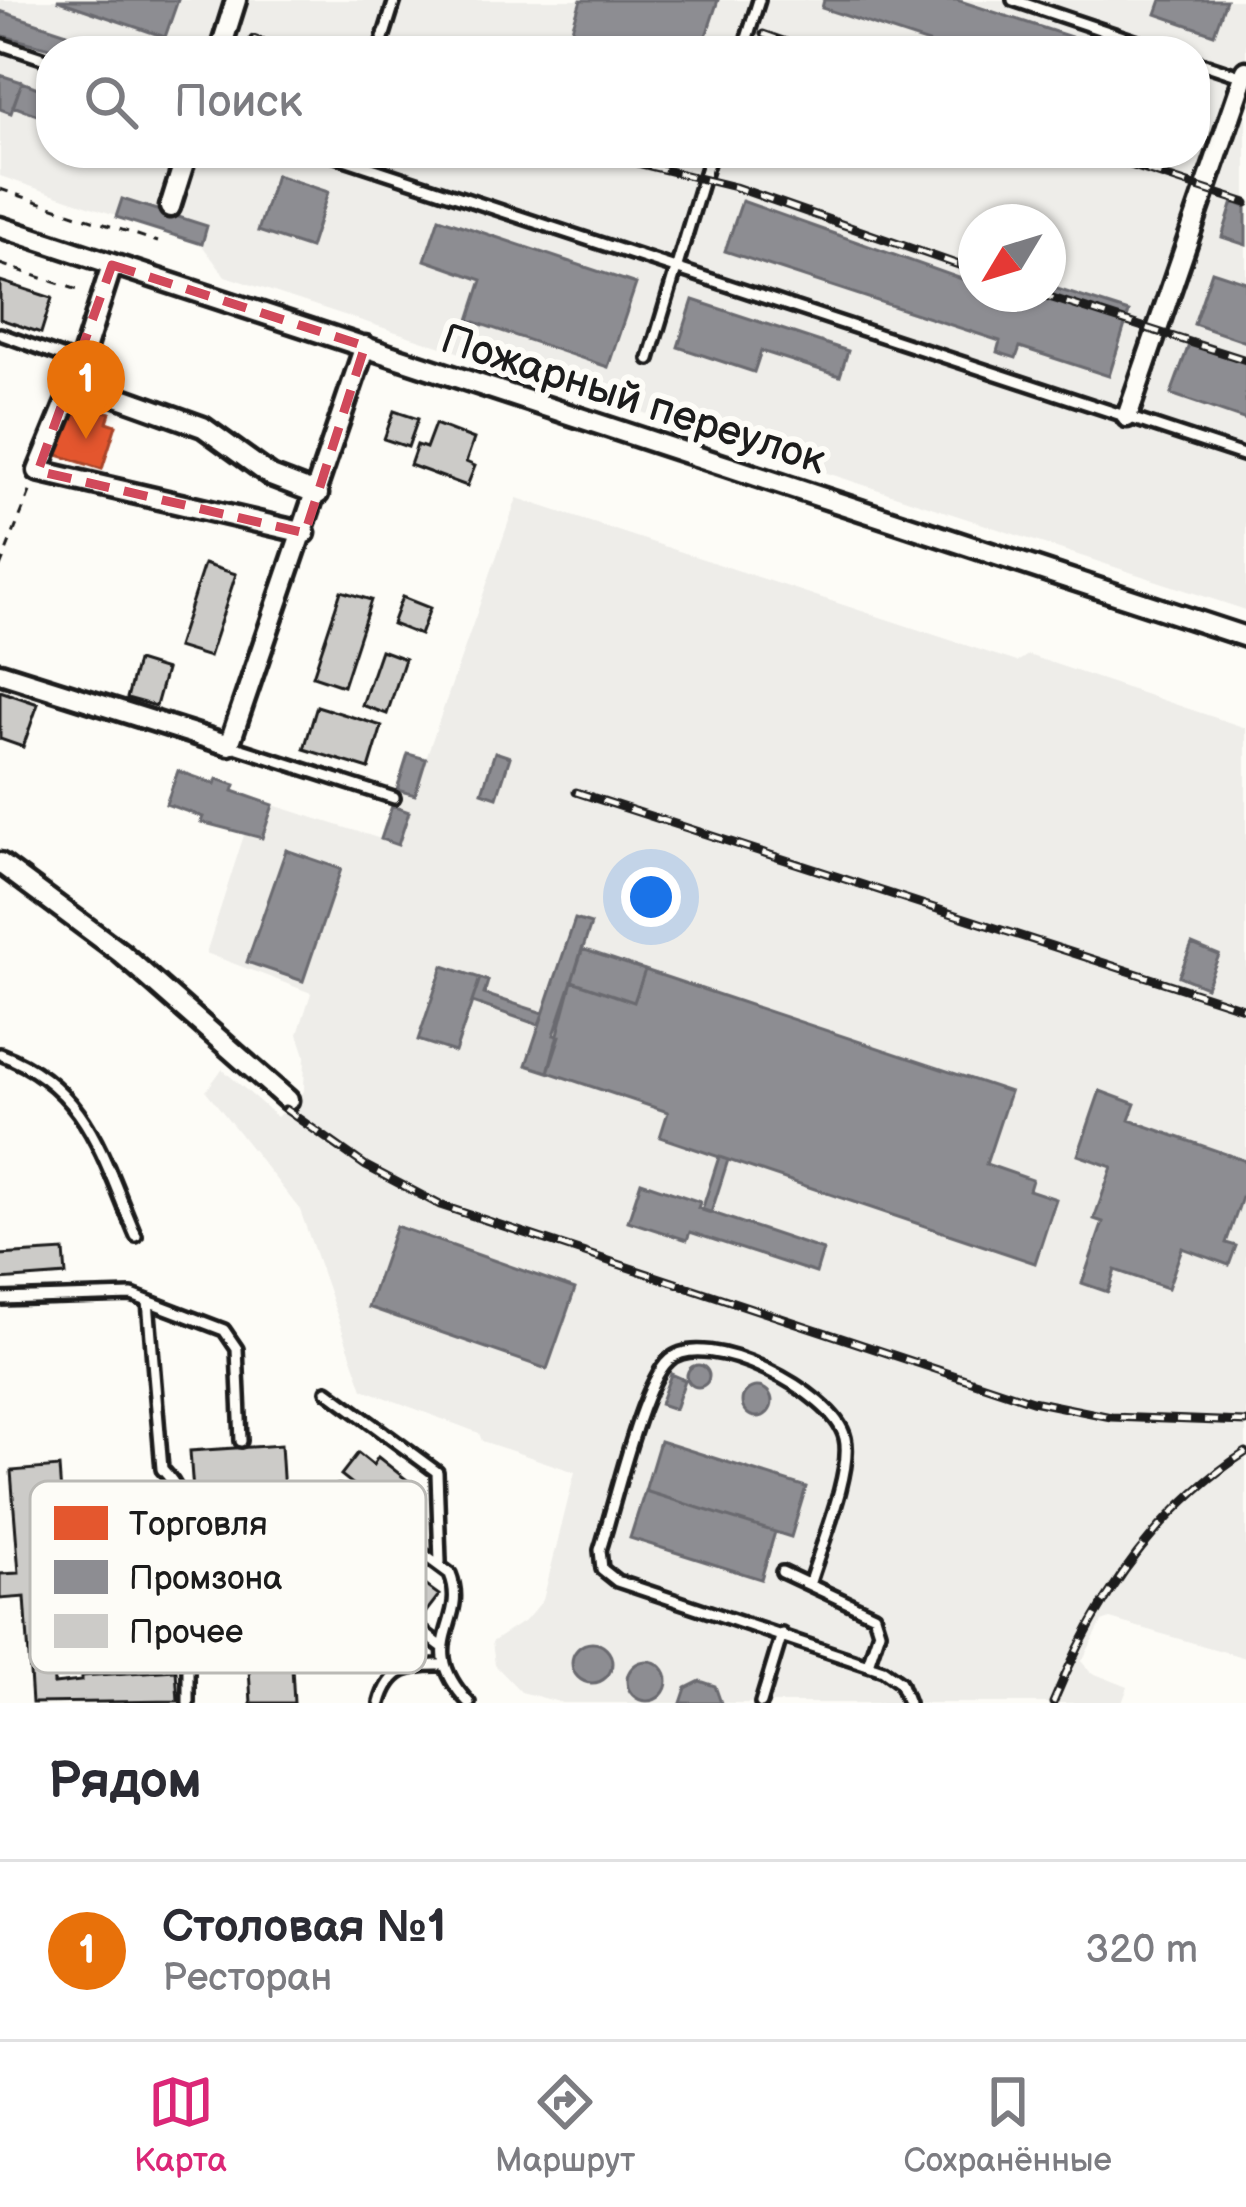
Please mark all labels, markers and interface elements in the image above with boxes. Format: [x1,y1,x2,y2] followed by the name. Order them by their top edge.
[36,36,1210,168] search box
[78,69,144,135] icon: search
[174,75,302,130] text: Поиск
[958,204,1066,312] north arrow
[435,314,833,487] street label: Пожарный переулок
[47,340,125,439] pin: 1
[621,867,681,927] your location
[30,1481,426,1673] legend
[129,1505,268,1545] text: Торговля
[129,1559,283,1599] text: Промзона
[129,1613,243,1653] text: Прочее
[48,1751,202,1812] text: Рядом
[162,1900,446,1955] text: Столовая №1
[79,1927,95,1974] text: 1
[1085,1927,1198,1974] text: 320 m
[162,1955,332,2002] text: Ресторан
[134,2069,227,2181] tab: Карта
[495,2069,635,2181] tab: Маршрут
[903,2069,1112,2181] tab: Сохранённые

